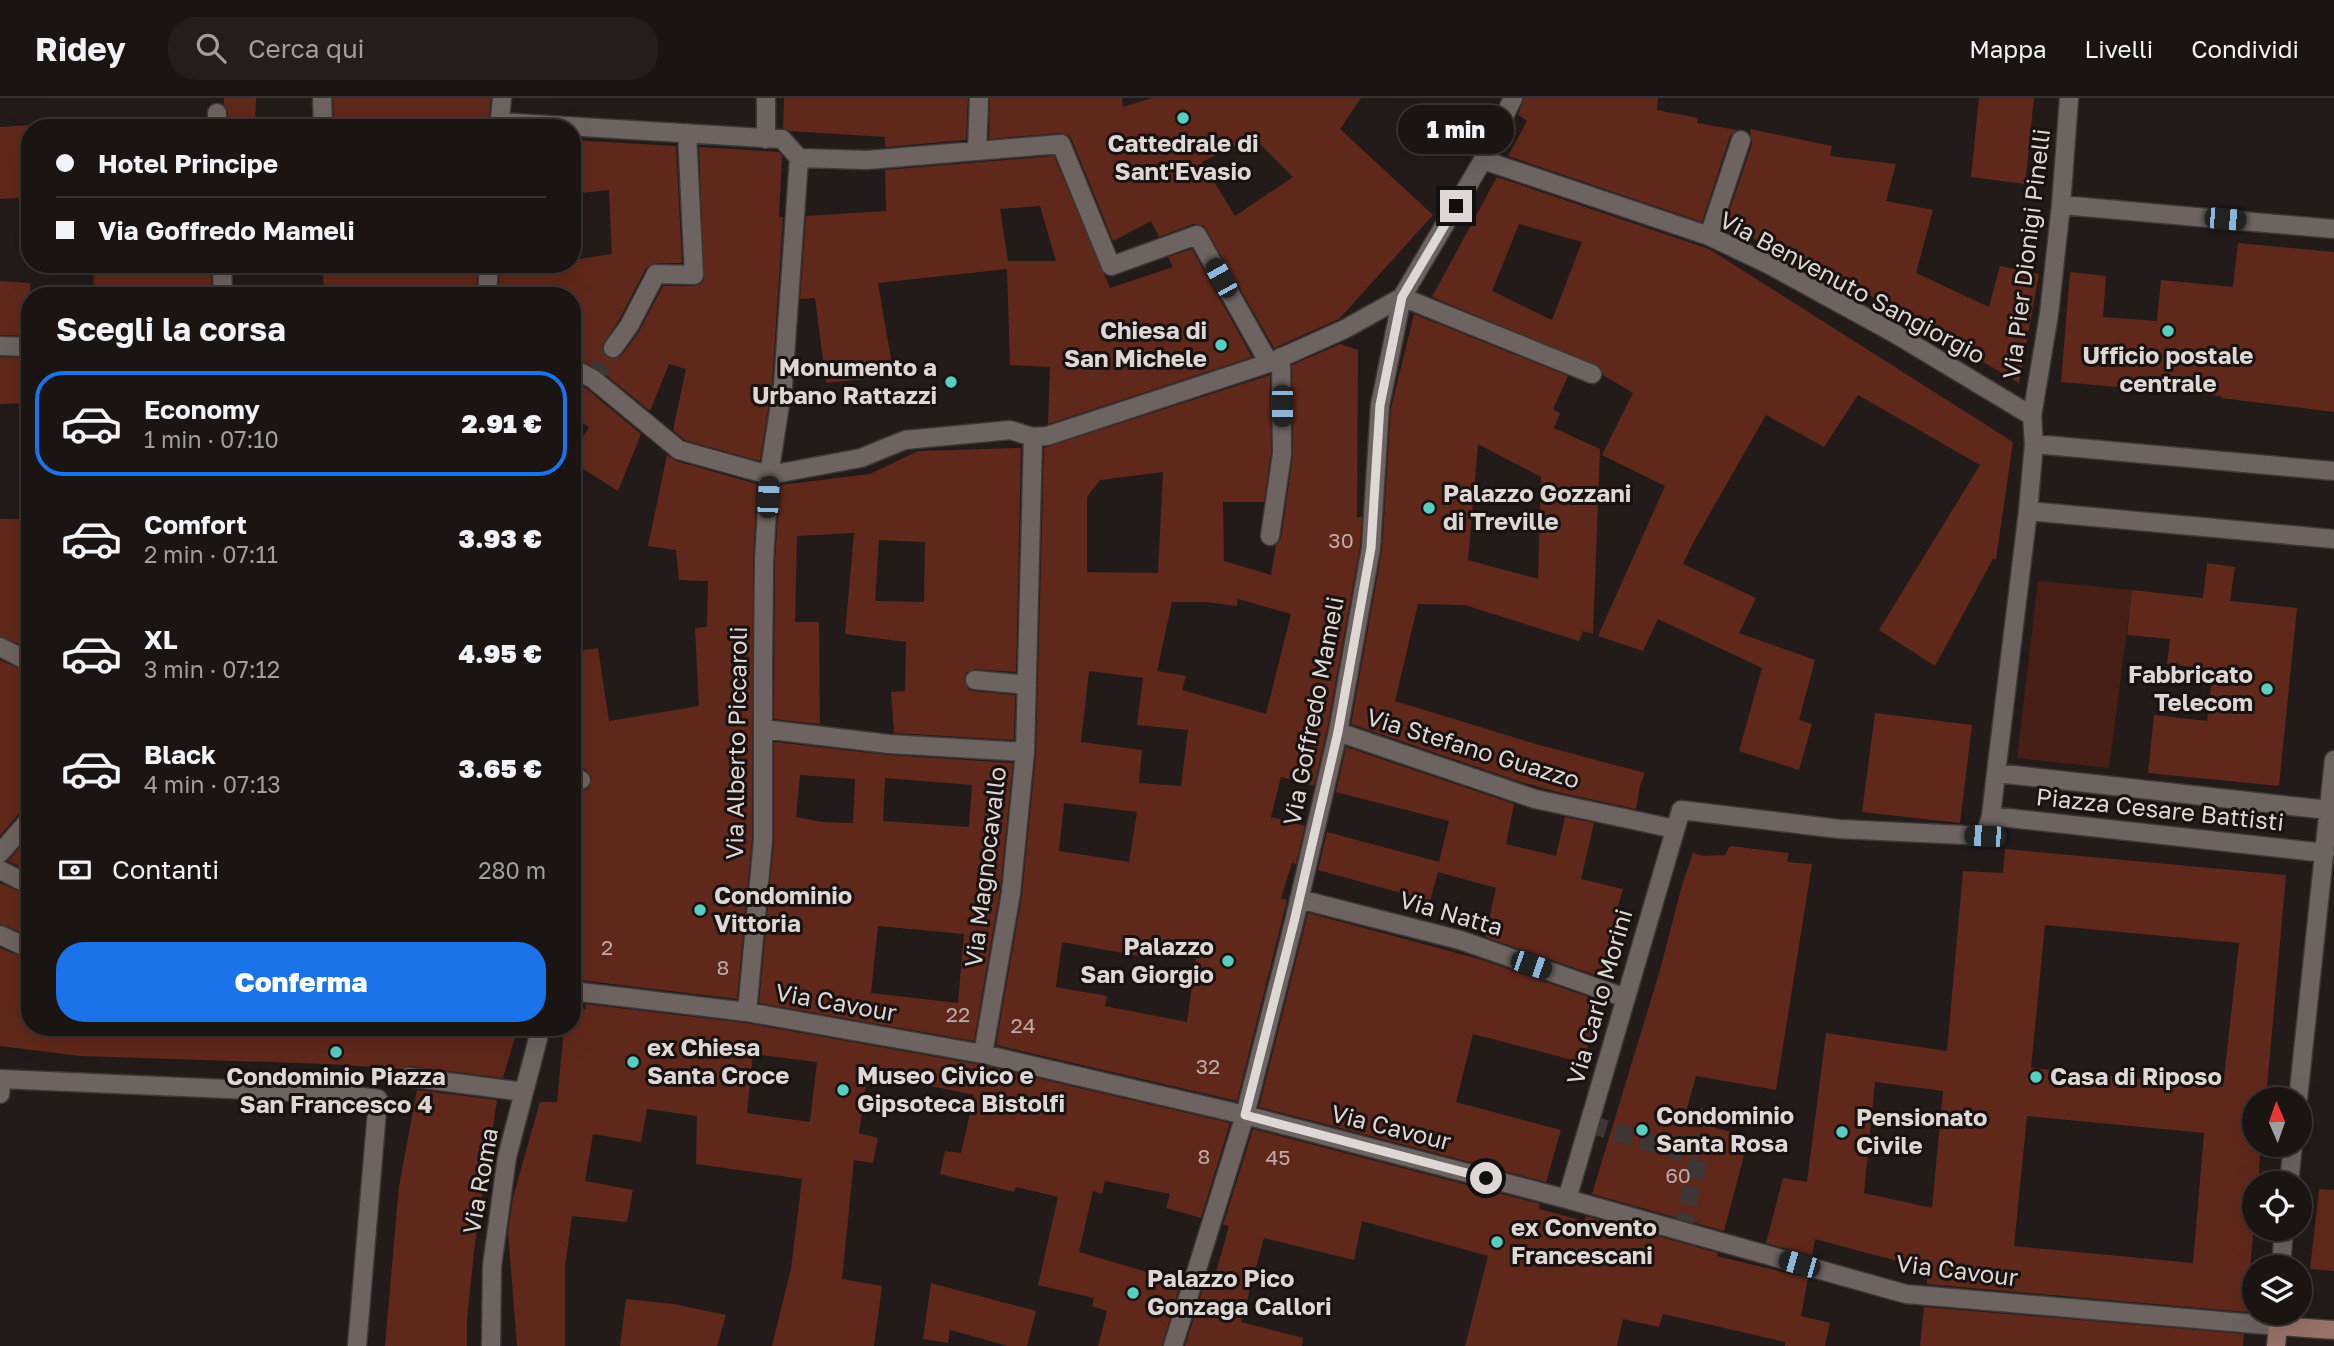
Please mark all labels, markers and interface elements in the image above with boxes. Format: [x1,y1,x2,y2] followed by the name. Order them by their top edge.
[168,17,658,80] search box
[35,29,126,68] text: Ridey
[192,29,230,67] icon: search
[248,33,365,64] text: Cerca qui
[1969,34,2046,63] text: Mappa
[2084,34,2153,63] text: Livelli
[2191,34,2299,63] text: Condividi
[1398,105,1514,154] callout: 1 min
[1175,110,1191,126] marker: Cattedrale di Sant'Evasio
[1427,115,1485,143] text: 1 min
[1996,127,2055,381] street label: Via Pier Dionigi Pinelli
[1107,128,1259,185] place label: Cattedrale di Sant'Evasio
[98,148,278,179] text: Hotel Principe
[1440,190,1472,222] route end
[1715,204,1990,369] street label: Via Benvenuto Sangiorgio
[2204,207,2247,231] car
[98,215,355,246] text: Via Goffredo Mameli
[1202,255,1241,301] car
[56,310,286,348] text: Scegli la corsa
[1064,315,1207,372] place label: Chiesa di San Michele
[2160,323,2176,339] marker: Ufficio postale centrale
[1213,337,1229,353] marker: Chiesa di San Michele
[2083,340,2253,397] place label: Ufficio postale centrale
[752,352,937,409] place label: Monumento a Urbano Rattazzi
[943,374,959,390] marker: Monumento a Urbano Rattazzi
[1272,385,1293,427] car
[60,392,123,455] icon: car
[144,394,260,425] text: Economy
[461,408,542,439] text: 2.91 €
[144,425,279,453] text: 1 min · 07:10
[757,475,780,519] car
[1443,478,1631,535] place label: Palazzo Gozzani di Treville
[1421,500,1437,516] marker: Palazzo Gozzani di Treville
[60,507,123,570] icon: car
[144,509,247,540] text: Comfort
[459,523,542,554] text: 3.93 €
[1328,527,1354,553] house number: 30
[144,540,278,568] text: 2 min · 07:11
[1276,594,1349,828] street label: Via Goffredo Mameli
[60,622,123,685] icon: car
[144,624,178,655] text: XL
[719,626,752,860] street label: Via Alberto Piccaroli
[458,638,542,669] text: 4.95 €
[144,655,280,683] text: 3 min · 07:12
[2128,659,2253,716] place label: Fabbricato Telecom
[2259,681,2275,697] marker: Fabbricato Telecom
[1363,701,1584,794] street label: Via Stefano Guazzo
[60,737,123,800] icon: car
[144,739,216,770] text: Black
[459,753,542,784] text: 3.65 €
[958,765,1011,969] street label: Via Magnocavallo
[144,770,281,798] text: 4 min · 07:13
[2035,781,2286,836] street label: Piazza Cesare Battisti
[1964,824,2007,848] car
[56,851,94,889] icon: cash
[112,854,219,885] text: Contanti
[478,856,546,884] text: 280 m
[714,880,852,937] place label: Condominio Vittoria
[1396,884,1506,941] street label: Via Natta
[692,902,708,918] marker: Condominio Vittoria
[1560,906,1637,1088] street label: Via Carlo Morini
[1080,931,1214,988] place label: Palazzo San Giorgio
[601,934,613,960] house number: 2
[56,942,546,1022] button: Conferma
[1508,948,1555,982] car
[1220,953,1236,969] marker: Palazzo San Giorgio
[717,954,729,980] house number: 8
[773,977,899,1026] street label: Via Cavour
[946,1001,970,1027] house number: 22
[1011,1012,1036,1038] house number: 24
[647,1032,789,1089] place label: ex Chiesa Santa Croce
[328,1044,344,1060] marker: Condominio Piazza San Francesco 4
[1196,1053,1220,1079] house number: 32
[625,1054,641,1070] marker: ex Chiesa Santa Croce
[857,1060,1065,1117] place label: Museo Civico e Gipsoteca Bistolfi
[226,1061,446,1118] place label: Condominio Piazza San Francesco 4
[2050,1061,2222,1090] place label: Casa di Riposo
[2028,1069,2044,1085] marker: Casa di Riposo
[835,1082,851,1098] marker: Museo Civico e Gipsoteca Bistolfi
[2242,1087,2312,1157] north arrow
[2242,1087,2312,1325] map controls
[1328,1098,1454,1155] street label: Via Cavour
[1656,1100,1794,1157] place label: Condominio Santa Rosa
[1856,1102,1987,1159] place label: Pensionato Civile
[1634,1122,1650,1138] marker: Condominio Santa Rosa
[1834,1124,1850,1140] marker: Pensionato Civile
[456,1125,503,1236] street label: Via Roma
[1198,1143,1210,1169] house number: 8
[1266,1144,1291,1170] house number: 45
[1470,1162,1502,1194] route start
[1665,1162,1691,1188] house number: 60
[2242,1171,2312,1241] button: locate
[1511,1212,1657,1269] place label: ex Convento Francescani
[1489,1234,1505,1250] marker: ex Convento Francescani
[1776,1248,1823,1280] car
[1895,1248,2020,1291] street label: Via Cavour
[2242,1255,2312,1325] button: layers
[1147,1263,1332,1320] place label: Palazzo Pico Gonzaga Callori
[1125,1285,1141,1301] marker: Palazzo Pico Gonzaga Callori

